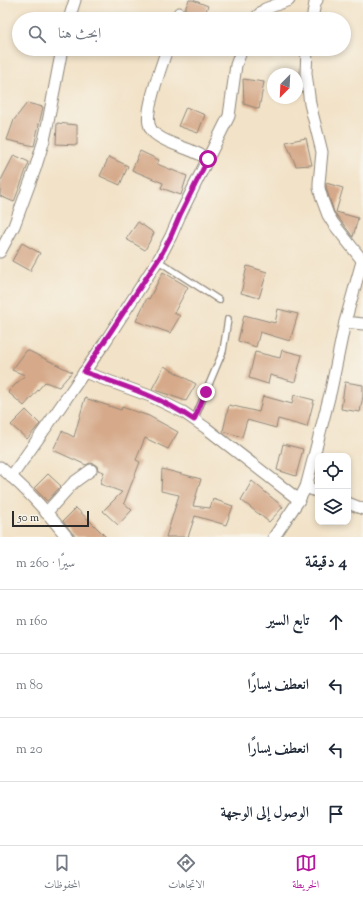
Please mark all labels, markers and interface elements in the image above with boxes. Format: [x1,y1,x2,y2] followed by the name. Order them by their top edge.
[12,12,351,56] search box
[26,23,48,45] icon: search
[58,24,101,45] text: ابحث هنا
[267,68,303,104] north arrow
[199,150,217,168] route start
[197,383,215,401] route end
[315,453,351,525] map controls
[315,453,351,489] button: locate
[315,489,351,525] button: layers
[12,509,89,528] scale bar
[18,510,39,526] text: 50 m
[305,551,347,575] text: 4 دقيقة
[16,555,75,573] text: سيرًا · 260 m
[267,611,309,632] text: تابع السير
[325,611,347,633] icon: ahead
[16,613,47,631] text: 160 m
[248,675,309,696] text: انعطف يسارًا
[325,675,347,697] icon: left
[16,677,43,695] text: 80 m
[248,739,309,760] text: انعطف يسارًا
[325,739,347,761] icon: left
[16,741,43,759] text: 20 m
[220,803,309,824] text: الوصول إلى الوجهة
[325,803,347,825] icon: arrive
[44,852,80,895] tab: المحفوظات
[168,852,205,895] tab: الاتجاهات
[292,852,319,895] tab: الخريطة

